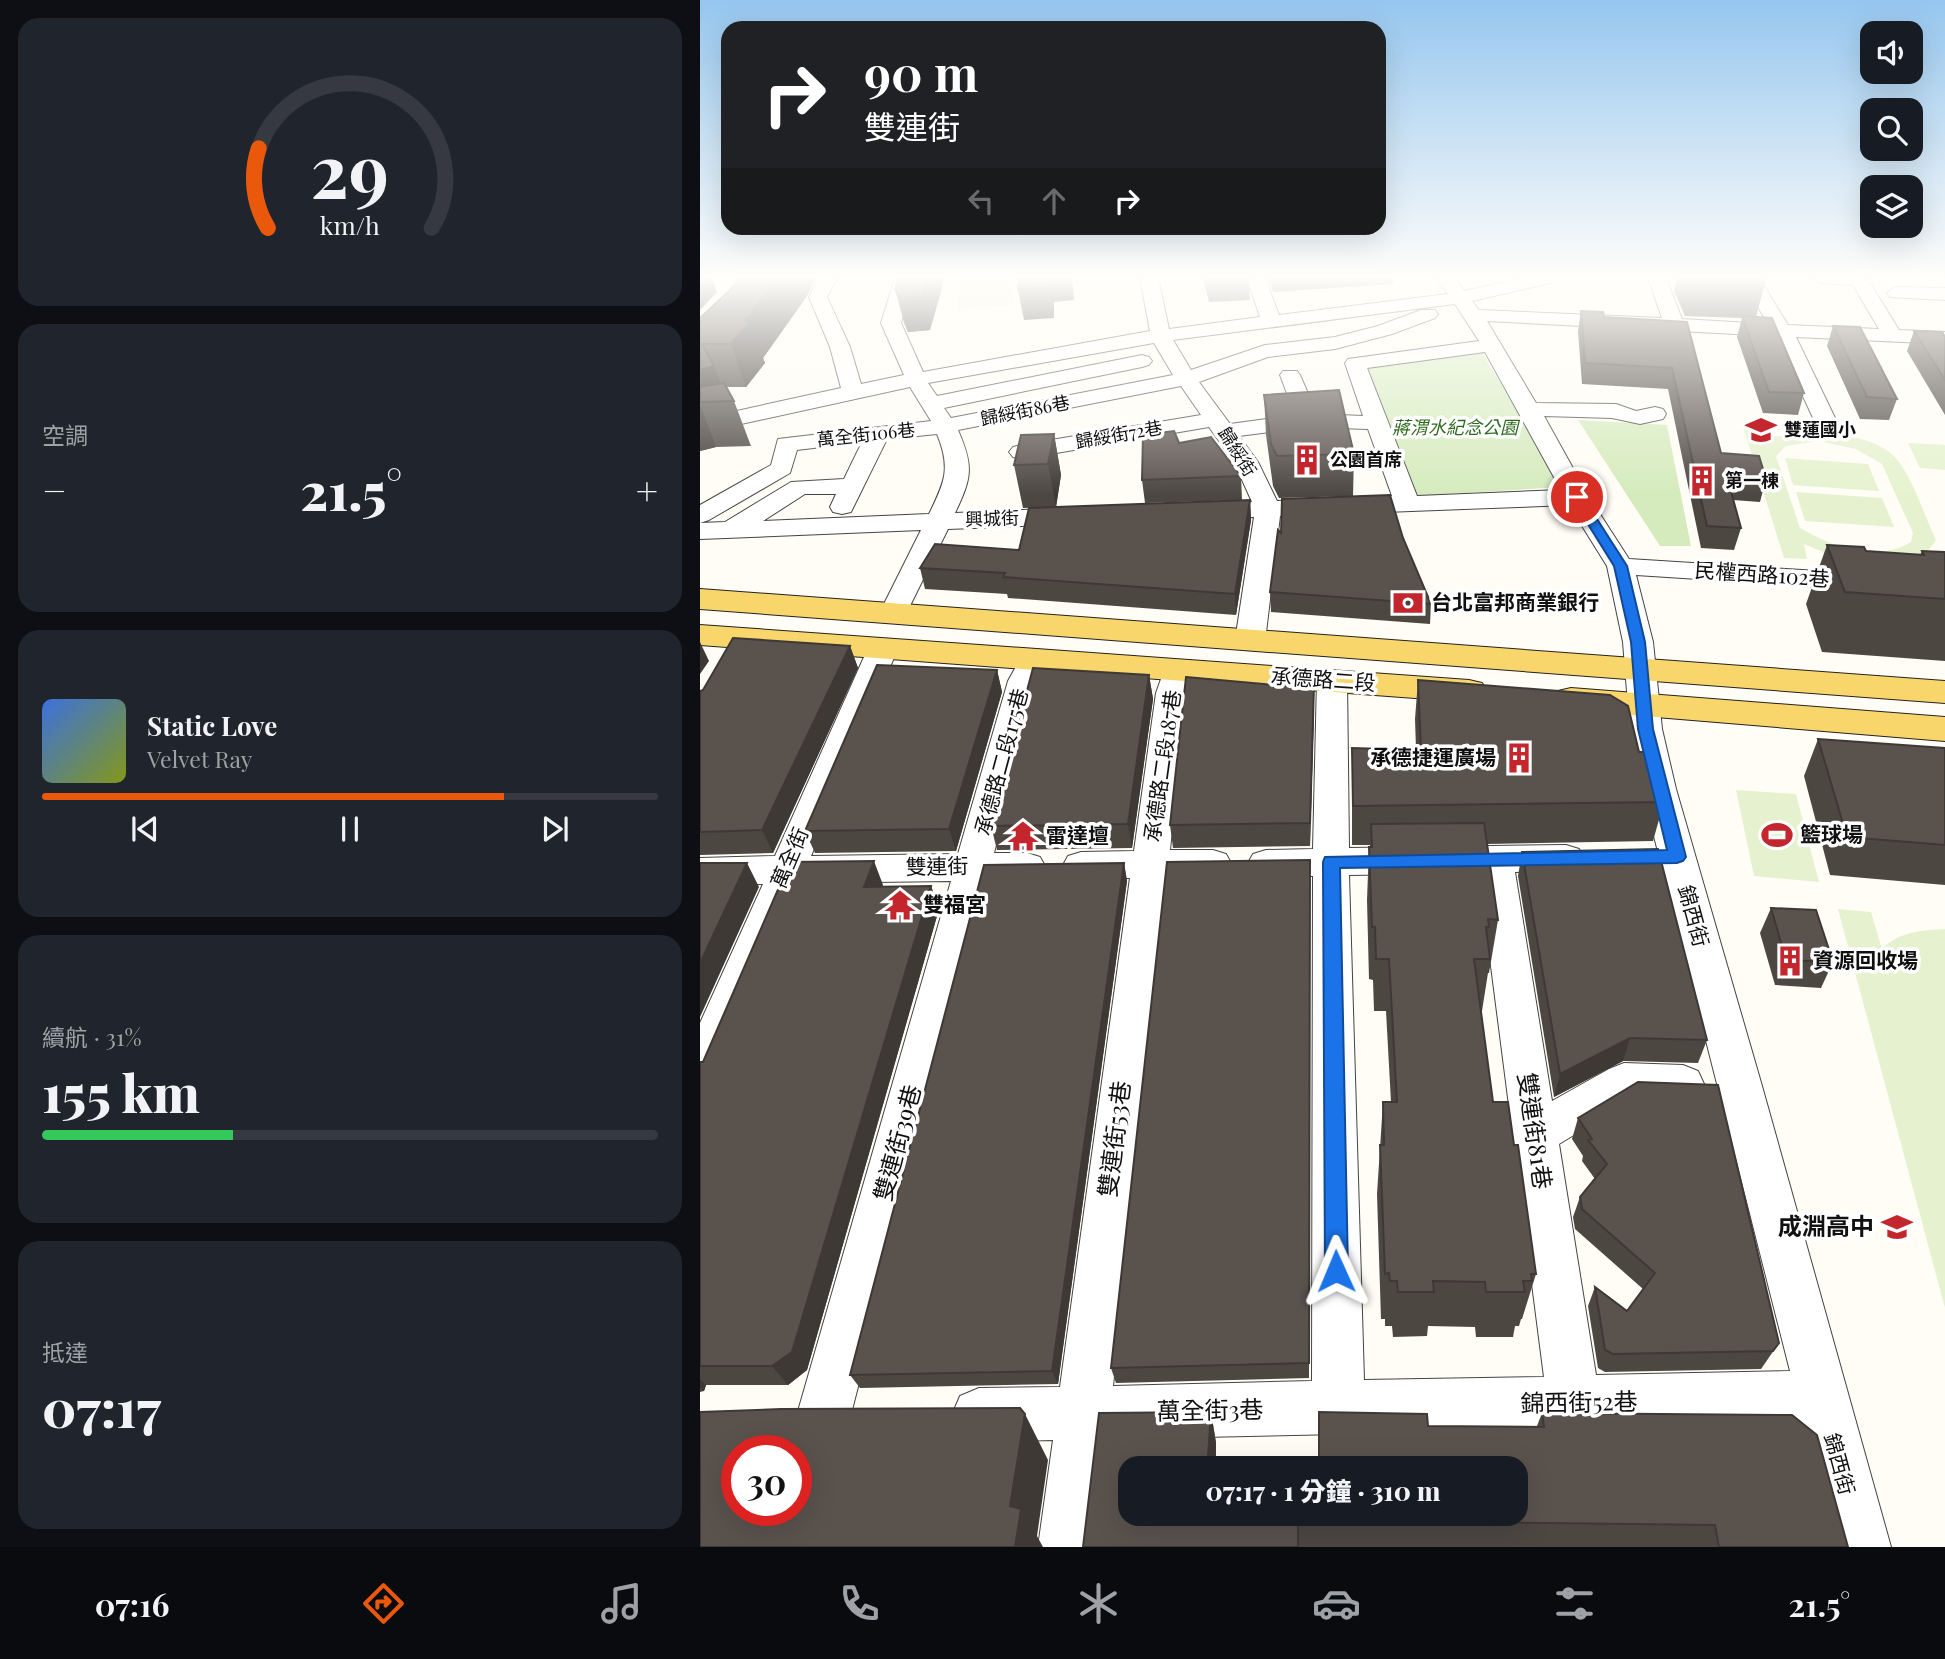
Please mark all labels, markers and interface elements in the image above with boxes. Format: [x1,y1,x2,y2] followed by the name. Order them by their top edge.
[1860,21,1923,238] map controls
[1860,21,1923,84] button: sound
[864,39,978,104] text: 90 m
[749,49,840,140] icon: right
[1860,98,1923,161] button: search
[864,104,960,147] text: 雙連街
[311,119,389,216] text: 29
[1860,175,1923,238] button: layers
[962,182,1000,220] icon: left
[1035,182,1073,220] icon: ahead
[1108,182,1146,220] icon: right
[320,208,380,241] text: km/h
[978,390,1072,430] street label: 歸綏街86巷
[1744,413,1778,447] school or university icon: 雙蓮國小
[1073,415,1164,453] street label: 歸綏街72巷
[1392,415,1521,439] park label: 蔣渭水紀念公園
[816,417,916,451] street label: 萬全街106巷
[1784,417,1856,441] place label: 雙蓮國小
[42,419,88,450] text: 空調
[1213,422,1262,481] street label: 歸綏街
[1290,443,1324,477] building icon: 公園首席
[1330,447,1402,471] place label: 公園首席
[300,455,402,524] text: 21.5°
[42,464,67,515] text: −
[636,464,658,515] text: +
[1685,464,1719,498] building icon: 第一棟
[1547,467,1607,527] pin
[1725,468,1779,492] place label: 第一棟
[1558,478,1596,516] icon: arrive
[965,505,1019,531] street label: 興城街
[1694,554,1831,592] street label: 民權西路102巷
[1391,586,1425,620] bank icon: 台北富邦商業銀行
[1431,587,1599,615] place label: 台北富邦商業銀行
[1270,660,1376,696] street label: 承德路二段
[967,685,1033,838] street label: 承德路二段175巷
[1136,688,1186,844] street label: 承德路二段187巷
[147,708,277,743] text: Static Love
[1502,741,1536,775] building icon: 承德捷運廣場
[1370,742,1496,770] place label: 承德捷運廣場
[147,743,252,774] text: Velvet Ray
[126,810,164,848] icon: previous
[331,810,369,848] icon: pause
[536,810,574,848] icon: next
[1760,818,1794,852] sports icon: 籃球場
[1006,819,1040,853] temple icon: 雷達壇
[1800,819,1863,847] place label: 籃球場
[1046,820,1109,848] place label: 雷達壇
[763,823,813,892] street label: 萬全街
[905,850,969,880] street label: 雙連街
[1673,881,1717,950] street label: 錦西街
[883,888,917,922] temple icon: 雙福宮
[923,889,986,917] place label: 雙福宮
[1773,944,1807,978] building icon: 資源回收場
[1813,945,1918,973] place label: 資源回收場
[42,1021,141,1052] text: 續航 · 31%
[42,1057,200,1126] text: 155 km
[1512,1070,1560,1191] street label: 雙連街81巷
[1090,1079,1136,1199] street label: 雙連街53巷
[865,1081,927,1204] street label: 雙連街39巷
[1778,1209,1874,1241] place label: 成淵高中
[1880,1210,1914,1244] school or university icon: 成淵高中
[1299,1234,1373,1308] position arrow
[42,1336,88,1367] text: 抵達
[42,1372,161,1441] text: 07:17
[1520,1384,1638,1418] street label: 錦西街52巷
[1156,1392,1264,1426] street label: 萬全街3巷
[1819,1429,1863,1498] street label: 錦西街
[721,1435,812,1526] speed limit sign: 30
[1206,1473,1440,1508] text: 07:17 · 1 分鐘 · 310 m
[359,1579,408,1628] icon: directions
[597,1579,646,1628] icon: music
[835,1579,884,1628] icon: phone
[1074,1579,1123,1628] icon: climate
[1312,1579,1361,1628] icon: car
[1550,1579,1599,1628] icon: filters
[95,1582,169,1625] text: 07:16
[1789,1582,1850,1625] text: 21.5°

